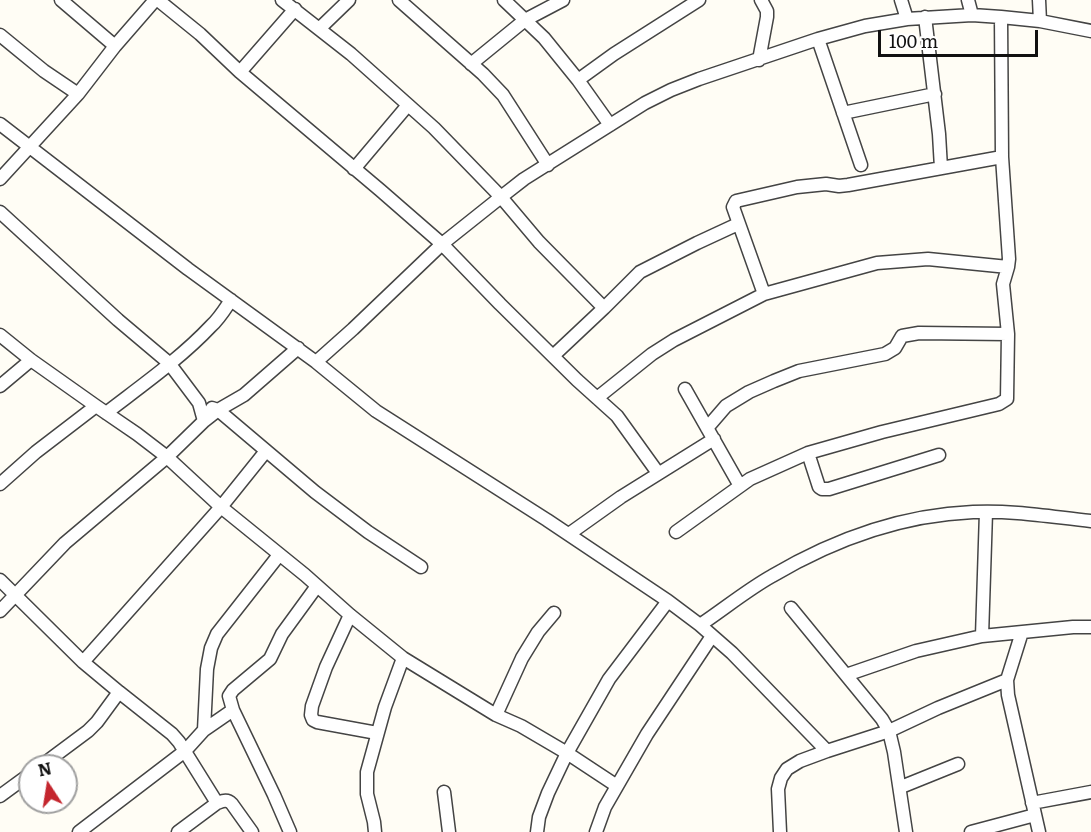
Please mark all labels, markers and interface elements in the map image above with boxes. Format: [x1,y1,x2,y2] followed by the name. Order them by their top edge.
[881,18,1042,56] scale bar
[889,27,938,54] text: 100 m
[18,754,78,814] north arrow
[36,755,54,781] text: N

